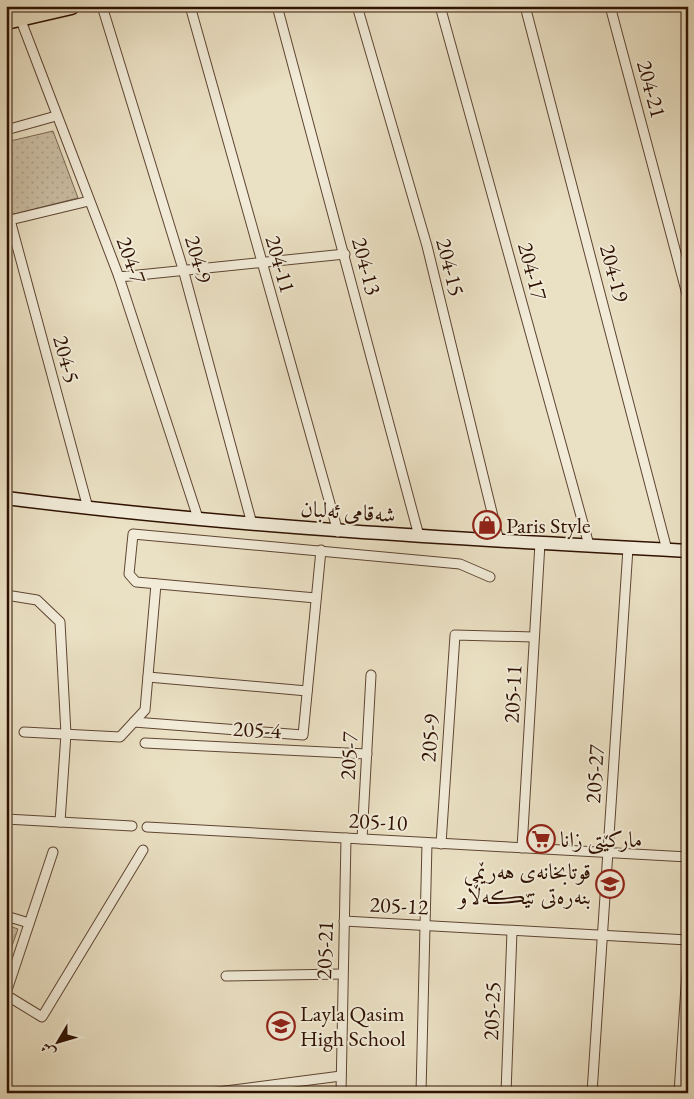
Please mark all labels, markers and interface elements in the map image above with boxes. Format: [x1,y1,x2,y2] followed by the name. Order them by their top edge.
[630,57,673,121] street label: 204-21
[178,232,219,287] street label: 204-9
[258,232,303,296] street label: 204-11
[110,233,154,288] street label: 204-7
[345,234,388,298] street label: 204-13
[429,235,472,299] street label: 204-15
[511,239,554,304] street label: 204-17
[593,241,636,306] street label: 204-19
[46,332,87,386] street label: 204-5
[300,494,396,529] street label: شەقامی ئەلبان
[472,510,502,540] shop icon: Paris Style
[506,511,591,540] place label: Paris Style
[496,664,529,724] street label: 205-11
[413,713,446,763] street label: 205-9
[232,714,282,745] street label: 205-4
[333,731,364,781] street label: 205-7
[578,743,611,804] street label: 205-27
[348,805,409,838] street label: 205-10
[526,824,556,854] supermarket icon: مارکێتی زانا
[560,825,642,855] place label: مارکێتی زانا
[456,857,591,911] place label: قوتابخانەی هەرێمی بنەرەتی تێڪەڵاو
[595,869,625,899] school or university icon: قوتابخانەی هەرێمی بنەرەتی تێڪەڵاو
[369,889,430,922] street label: 205-12
[309,920,340,980] street label: 205-21
[476,981,507,1041] street label: 205-25
[300,999,406,1053] place label: Layla Qasim High School
[266,1011,296,1041] school or university icon: Layla Qasim High School
[32,1016,82,1066] north arrow
[36,1039,59,1061] text: ش

